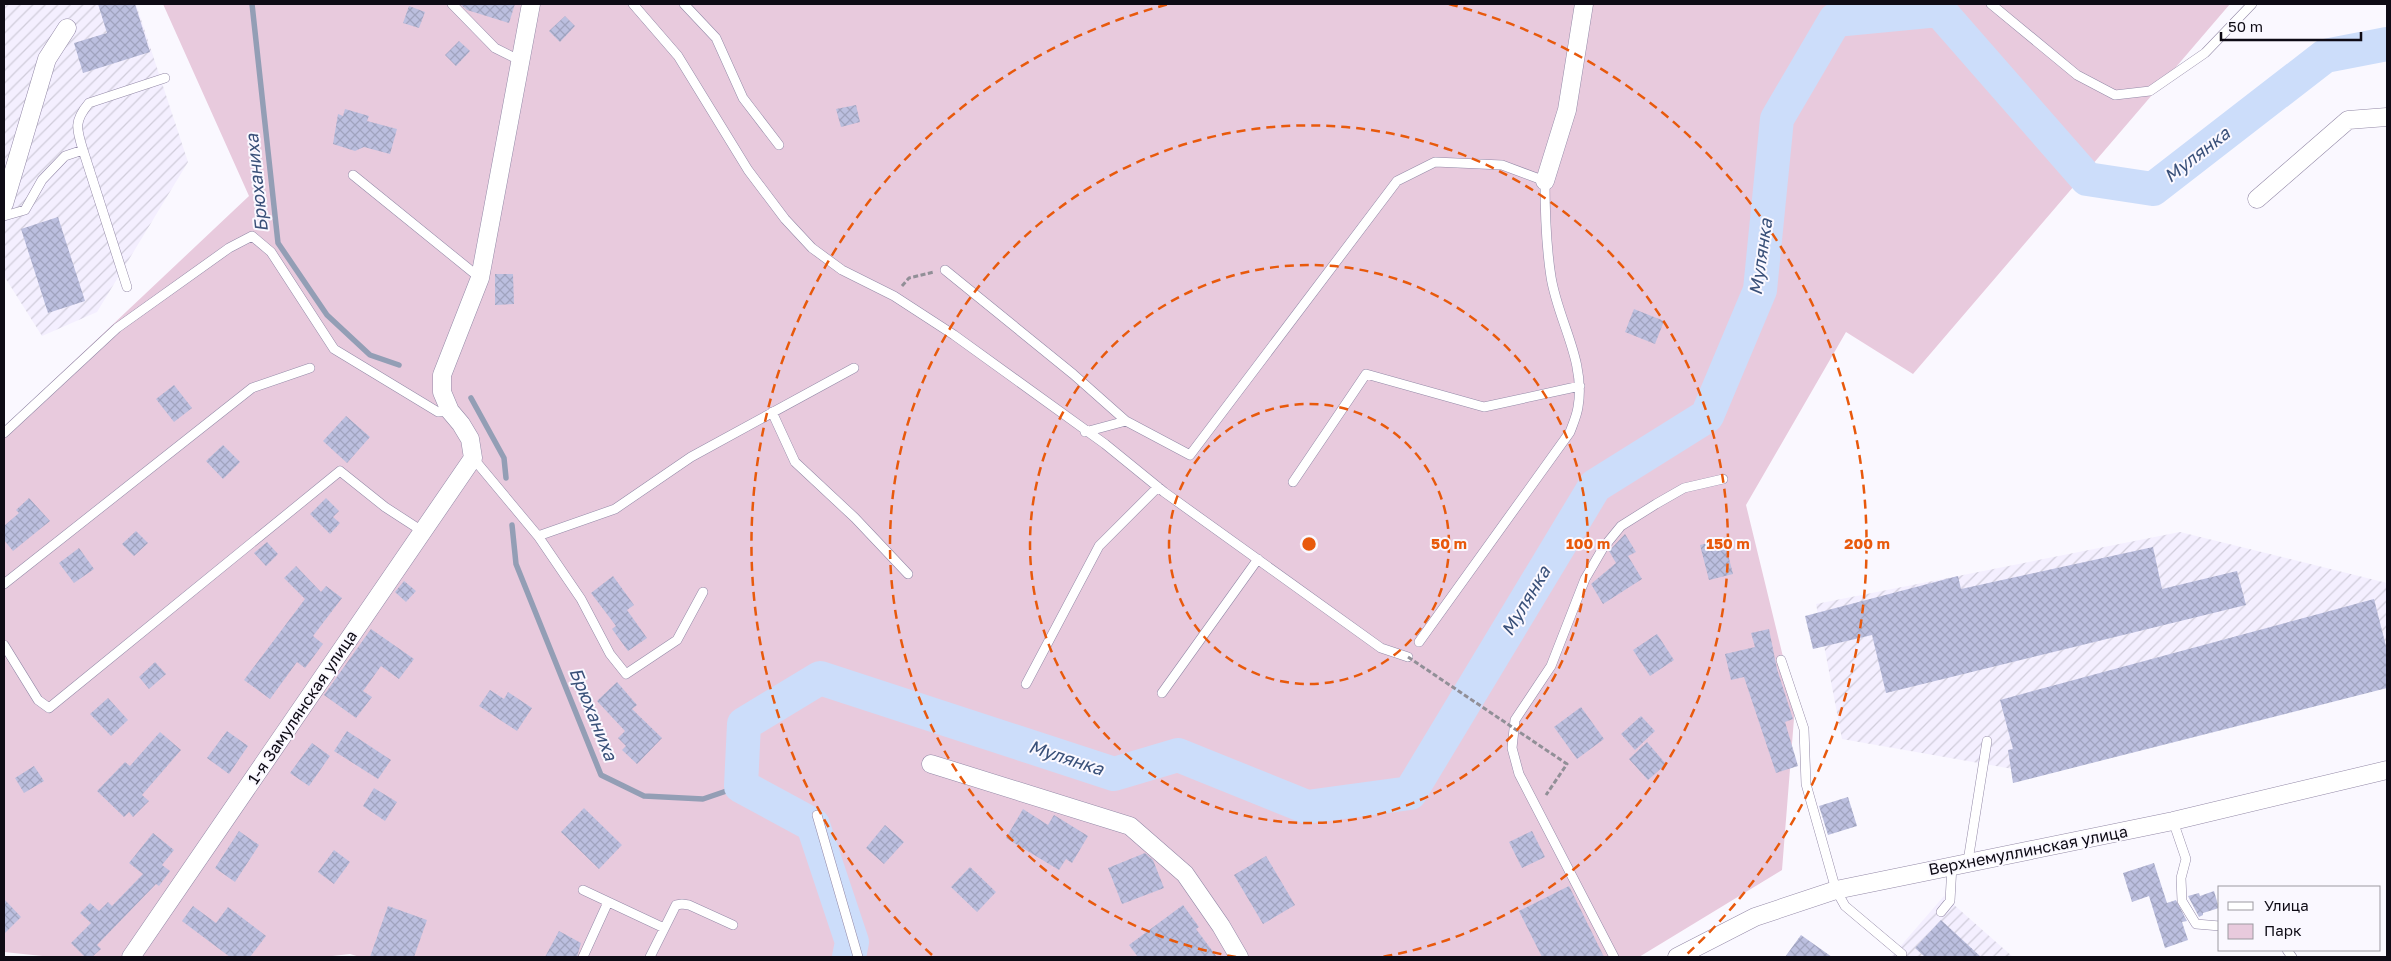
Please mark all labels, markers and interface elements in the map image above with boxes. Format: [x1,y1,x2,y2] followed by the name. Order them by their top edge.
[2221,10,2361,42] scale bar
[2228,17,2263,35] text: 50 m
[2159,121,2234,187] water label: Мулянка
[240,132,272,233] water label: Брюханиха
[1744,216,1776,297] water label: Мулянка
[1431,534,1467,552] text: 50 m
[1566,534,1610,552] text: 100 m
[1706,534,1750,552] text: 150 m
[1844,534,1890,552] text: 200 m
[1300,535,1318,553] centre of rings
[1496,561,1555,639] water label: Мулянка
[243,626,361,788] street label: 1-я Замулянская улица
[565,664,623,764] water label: Брюханиха
[1026,735,1107,780] water label: Мулянка
[1927,821,2129,879] street label: Верхнемуллинская улица
[2218,886,2381,951] legend
[2264,896,2309,914] text: Улица
[2264,921,2302,939] text: Парк

